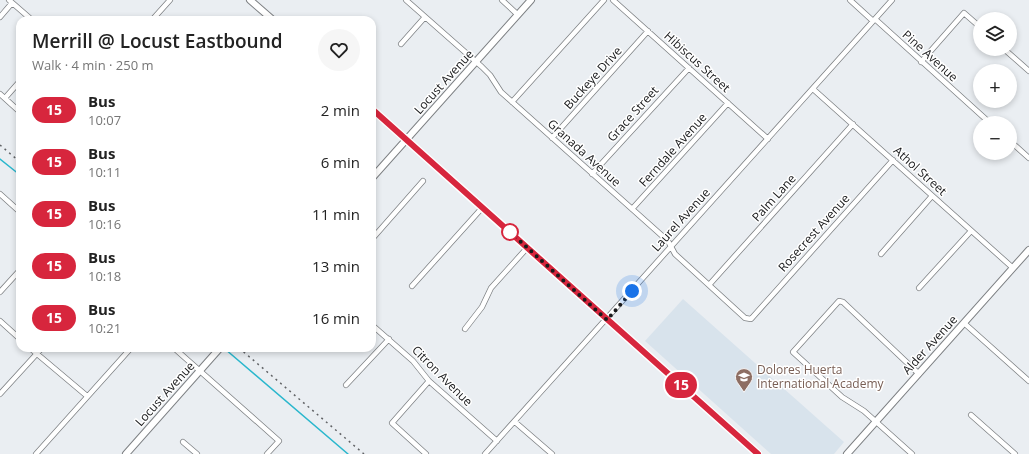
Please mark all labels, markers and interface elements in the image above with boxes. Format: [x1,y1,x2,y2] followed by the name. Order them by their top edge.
[973,12,1017,160] map controls
[973,12,1017,56] button: layers
[899,26,962,85] street label: Pine Avenue
[661,27,734,96] street label: Hibiscus Street
[32,28,283,54] text: Merrill @ Locust Eastbound
[318,29,360,71] button: heart
[560,42,626,113] street label: Buckeye Drive
[410,46,477,118] street label: Locust Avenue
[32,56,154,74] text: Walk · 4 min · 250 m
[973,64,1017,108] button: +
[603,82,662,145] street label: Grace Street
[88,91,115,111] text: Bus
[46,100,62,119] text: 15
[321,100,360,120] text: 2 min
[635,109,711,190] street label: Ferndale Avenue
[88,111,121,129] text: 10:07
[544,115,625,190] street label: Granada Avenue
[973,116,1017,160] button: −
[890,142,951,199] street label: Athol Street
[88,143,115,163] text: Bus
[46,152,62,171] text: 15
[321,152,360,172] text: 6 min
[88,163,121,181] text: 10:11
[748,170,800,225] street label: Palm Lane
[648,184,714,255] street label: Laurel Avenue
[774,190,853,275] street label: Rosecrest Avenue
[88,195,115,215] text: Bus
[46,204,62,223] text: 15
[312,204,360,224] text: 11 min
[88,215,121,233] text: 10:16
[501,223,519,241] unlabelled marker
[88,247,115,267] text: Bus
[46,256,62,275] text: 15
[312,256,360,276] text: 13 min
[88,267,121,285] text: 10:18
[622,281,642,301] your location
[88,299,115,319] text: Bus
[46,308,62,327] text: 15
[312,308,360,328] text: 16 min
[898,311,961,378] street label: Alder Avenue
[88,319,121,337] text: 10:21
[408,342,477,410] street label: Citron Avenue
[131,358,198,430] street label: Locust Avenue
[757,361,885,392] place label: Dolores Huerta International Academy
[734,367,754,392] school or university icon: Dolores Huerta International Academy
[663,372,699,398] line badge: 15
[673,375,689,394] text: 15

